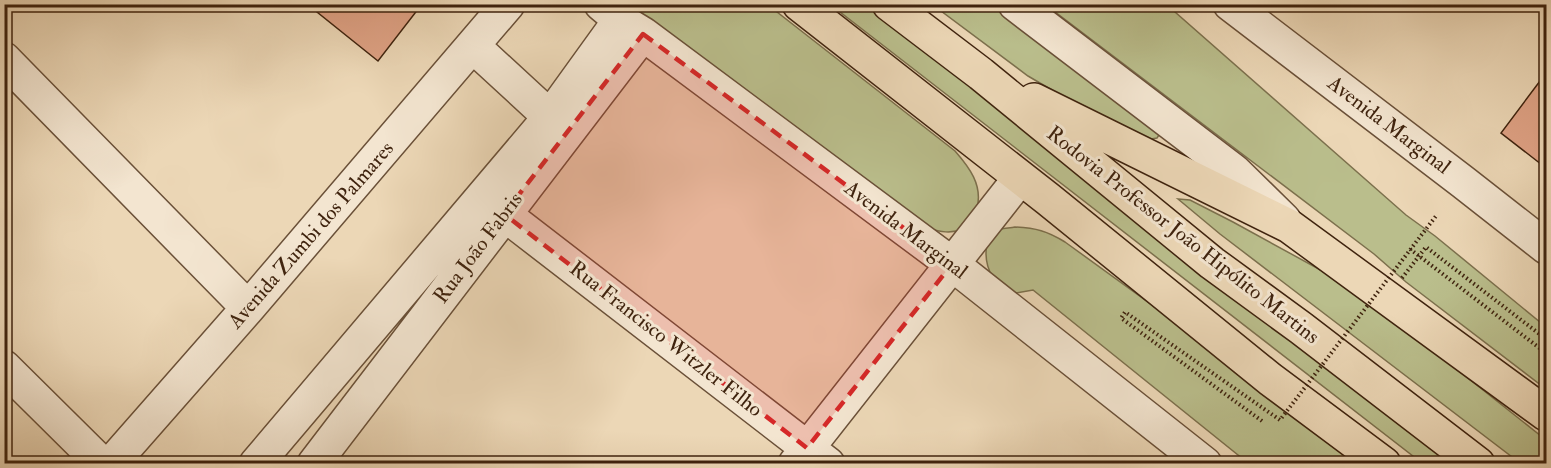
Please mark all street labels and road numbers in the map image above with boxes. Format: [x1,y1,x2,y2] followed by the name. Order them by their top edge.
[1321,69,1457,181] street label: Avenida Marginal
[1041,120,1325,350] street label: Rodovia Professor João Hipólito Martins
[222,136,400,335] street label: Avenida Zumbi dos Palmares
[838,174,974,286] street label: Avenida Marginal
[427,187,529,309] street label: Rua João Fabris
[564,255,768,423] street label: Rua Francisco Witzler Filho

